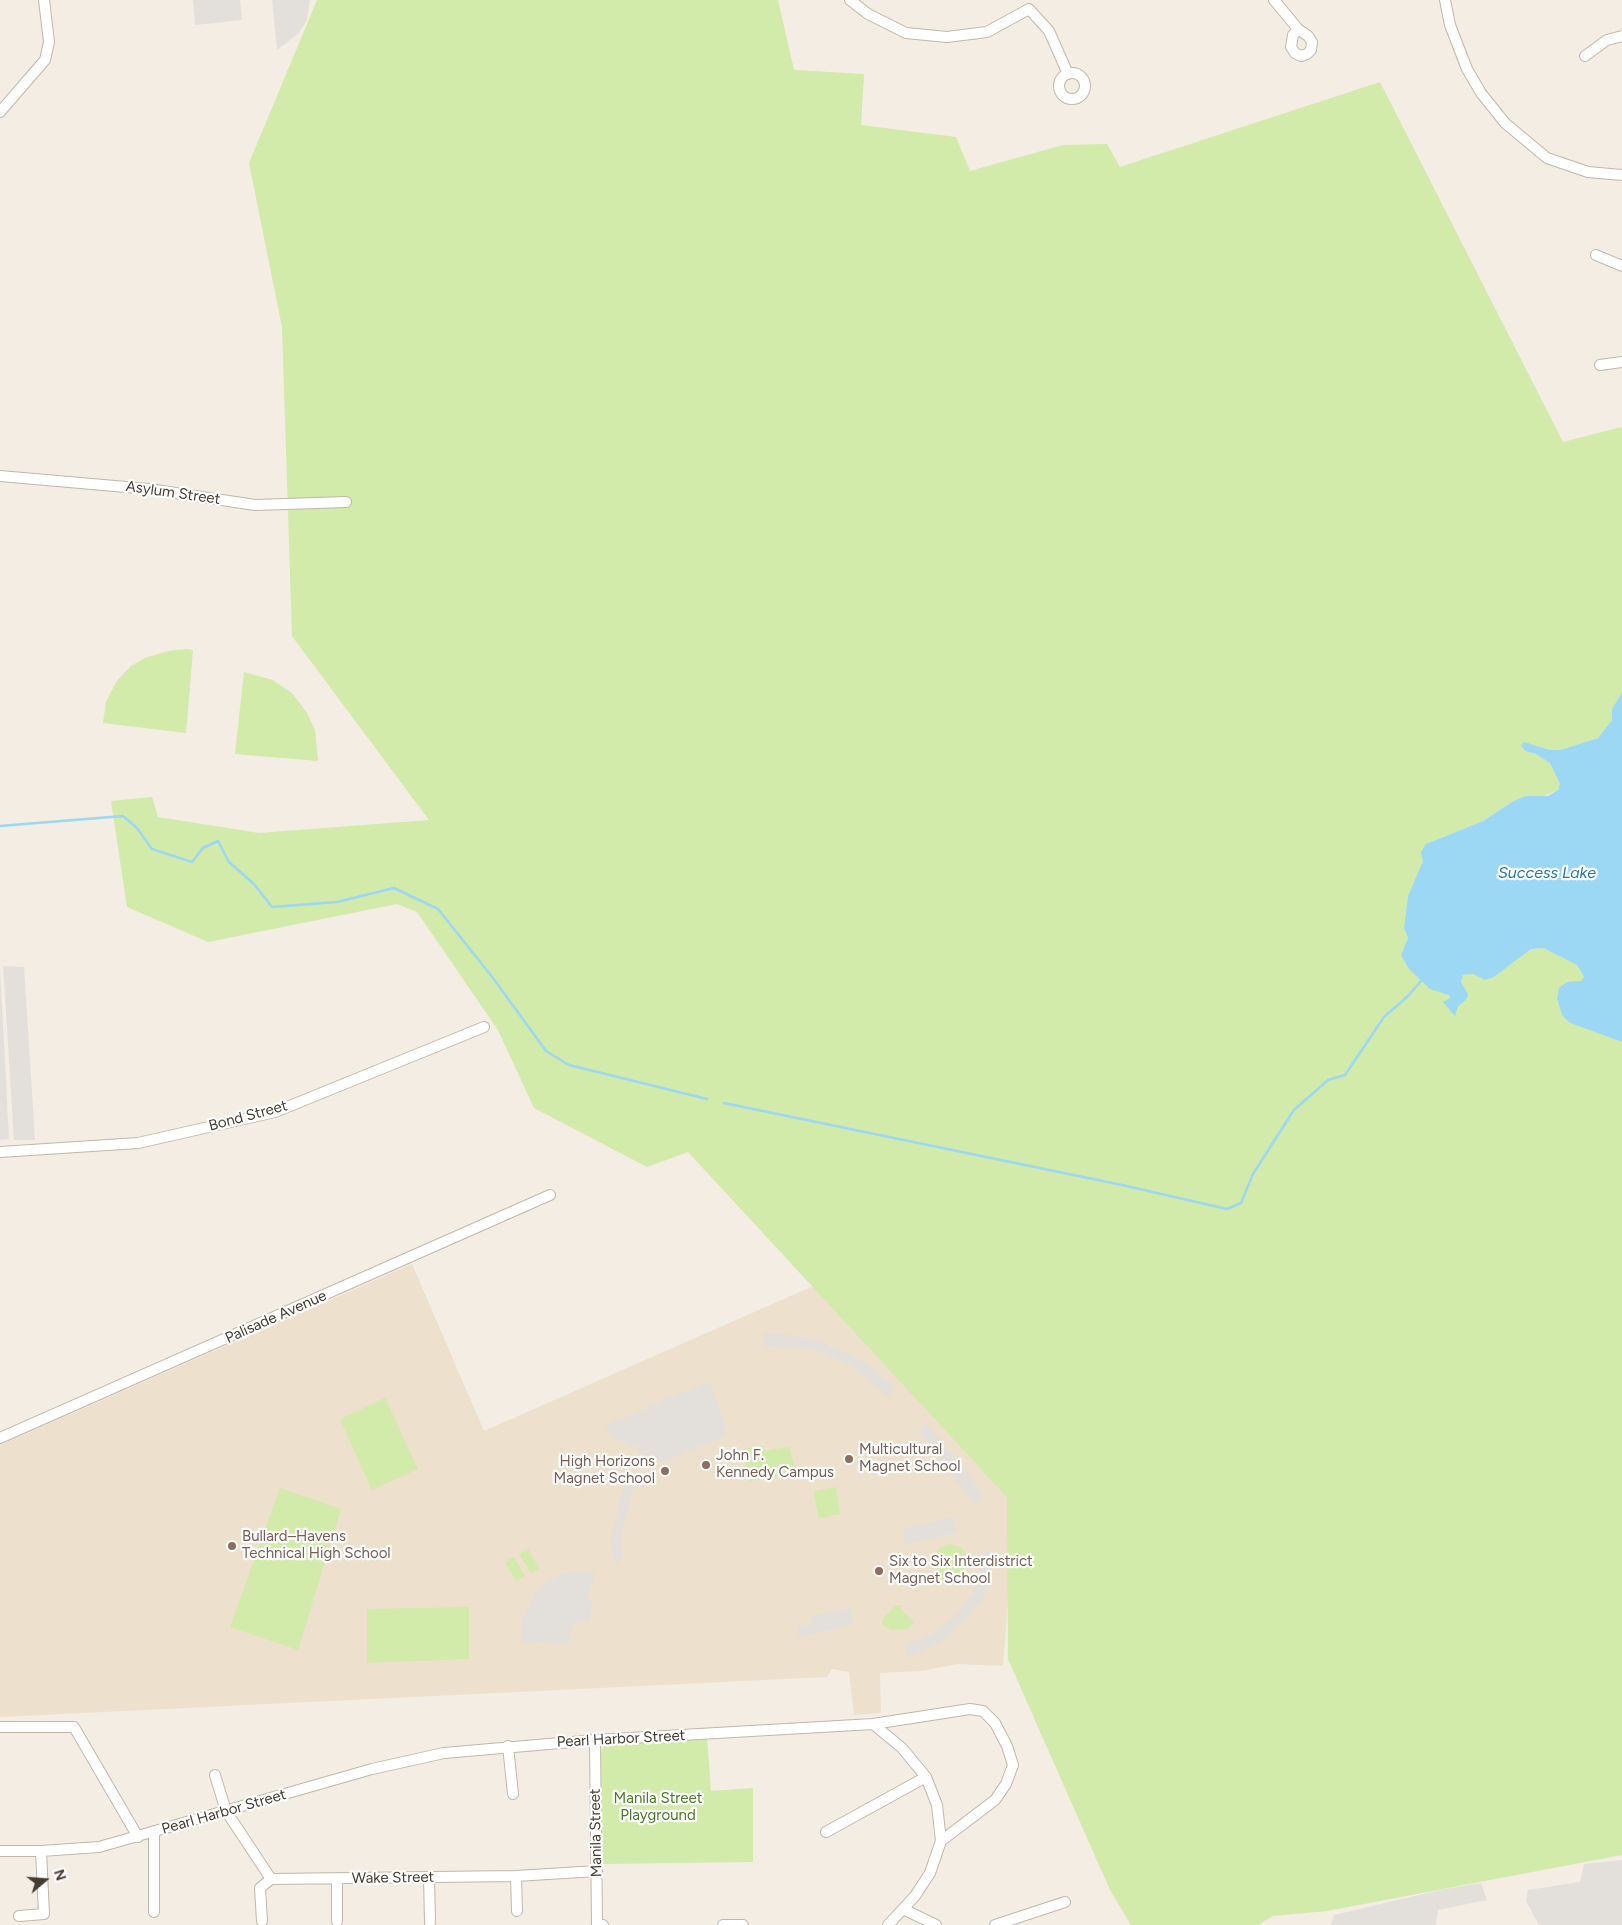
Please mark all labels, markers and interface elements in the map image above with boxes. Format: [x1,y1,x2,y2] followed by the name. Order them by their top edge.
[125,477,221,509] street label: Asylum Street
[1498,863,1596,883] water label: Success Lake
[207,1097,289,1135] street label: Bond Street
[223,1287,329,1347] street label: Palisade Avenue
[859,1441,960,1476] place label: Multicultural Magnet School
[716,1447,834,1482] place label: John F. Kennedy Campus
[554,1453,655,1488] place label: High Horizons Magnet School
[843,1453,855,1465] marker: Multicultural Magnet School
[700,1459,712,1471] marker: John F. Kennedy Campus
[659,1465,671,1477] marker: High Horizons Magnet School
[242,1528,391,1563] place label: Bullard–Havens Technical High School
[226,1540,238,1552] marker: Bullard–Havens Technical High School
[889,1553,1033,1588] place label: Six to Six Interdistrict Magnet School
[873,1565,885,1577] marker: Six to Six Interdistrict Magnet School
[556,1727,686,1751] street label: Pearl Harbor Street
[160,1786,288,1838] street label: Pearl Harbor Street
[586,1788,606,1878] street label: Manila Street
[614,1790,702,1825] park label: Manila Street Playground
[20,1855,70,1905] north arrow
[50,1867,69,1883] text: N
[352,1868,434,1888] street label: Wake Street

